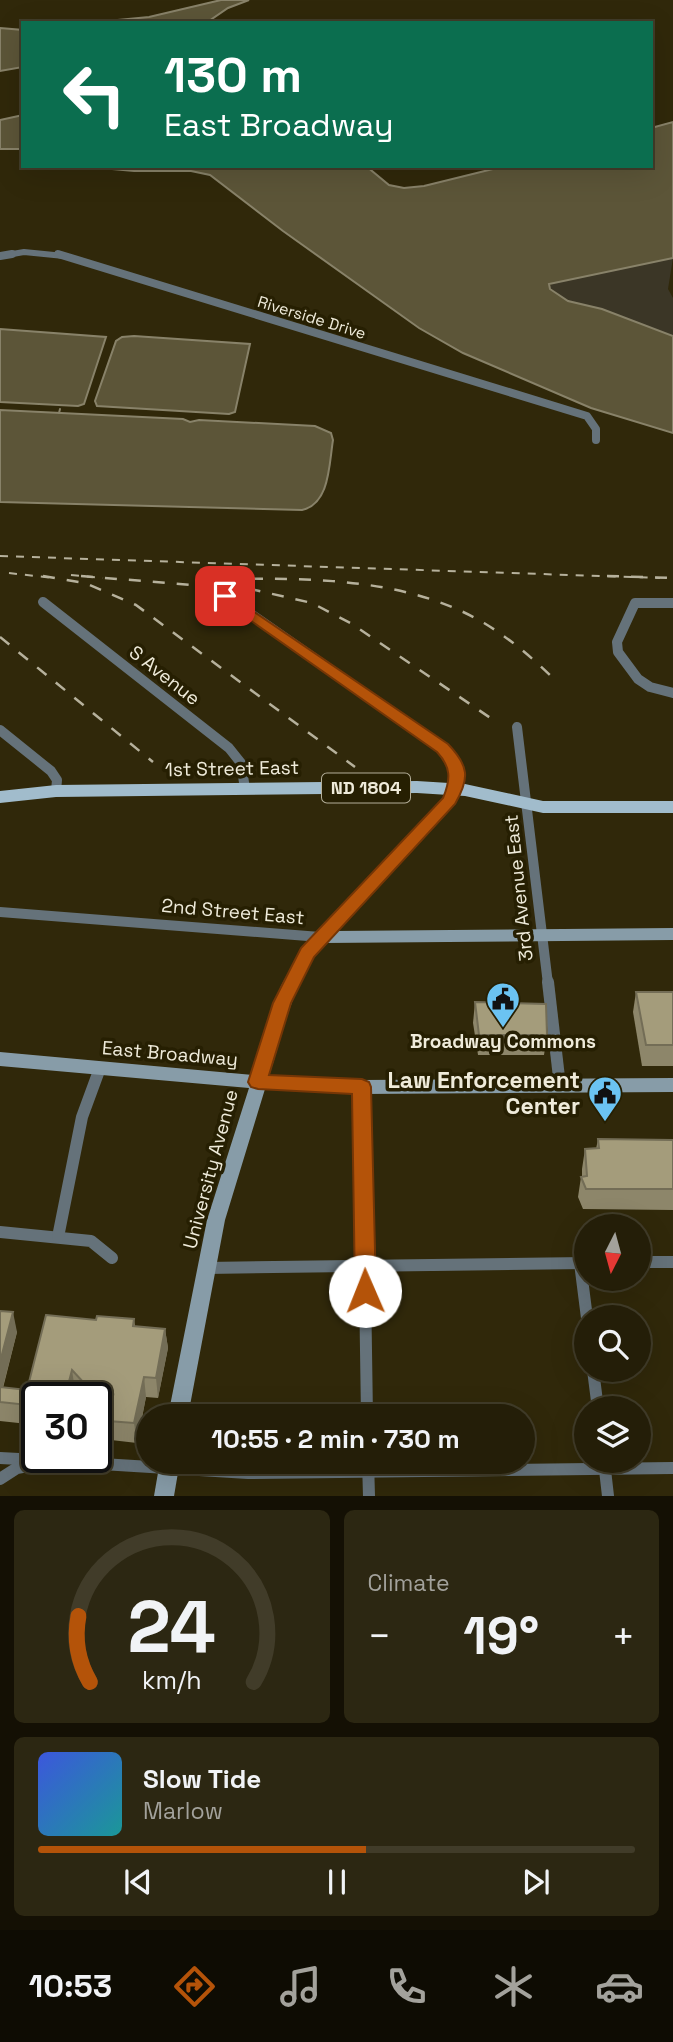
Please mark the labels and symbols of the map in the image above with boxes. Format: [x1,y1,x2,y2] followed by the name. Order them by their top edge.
[255,291,369,344] street label: Riverside Drive
[195,566,255,626] pin
[124,640,205,711] street label: S Avenue
[165,755,299,782] street label: 1st Street East
[322,774,410,802] road number: ND 1804
[498,813,539,962] street label: 3rd Avenue East
[161,893,305,930] street label: 2nd Street East
[484,980,522,1029] public building icon: Broadway Commons
[410,1029,596,1054] place label: Broadway Commons
[101,1035,239,1072] street label: East Broadway
[387,1065,580,1121] place label: Law Enforcement Center
[586,1074,624,1123] public building icon: Law Enforcement Center
[177,1087,244,1251] street label: University Avenue
[574,1214,651,1292] north arrow
[328,1254,402,1328] position arrow
[21,1382,112,1473] speed limit sign: 30

